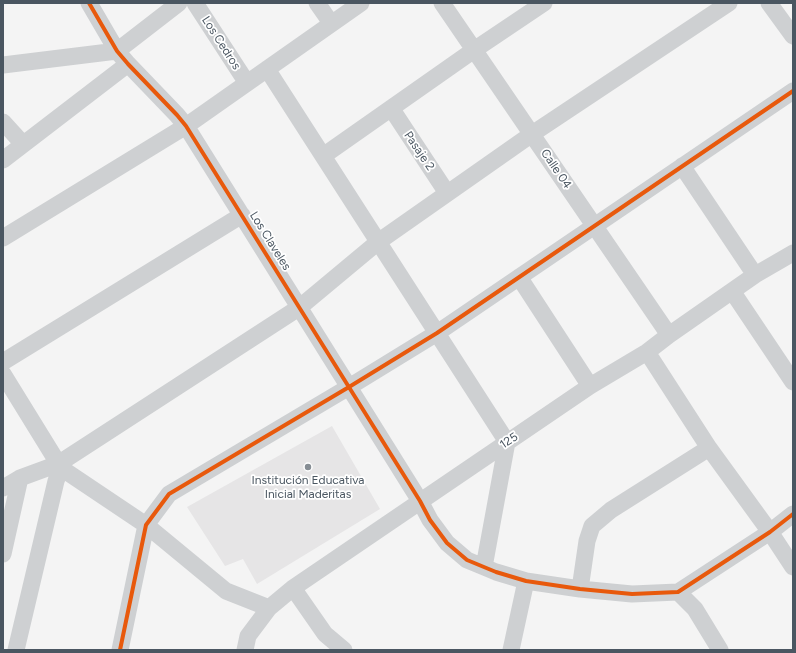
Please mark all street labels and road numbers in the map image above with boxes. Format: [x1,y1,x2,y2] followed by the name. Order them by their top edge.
[198,14,244,72] street label: Los Cedros
[401,129,437,173] street label: Pasaje 2
[538,146,574,192] street label: Calle 04
[246,209,294,273] street label: Los Claveles
[497,430,521,452] street label: 125

